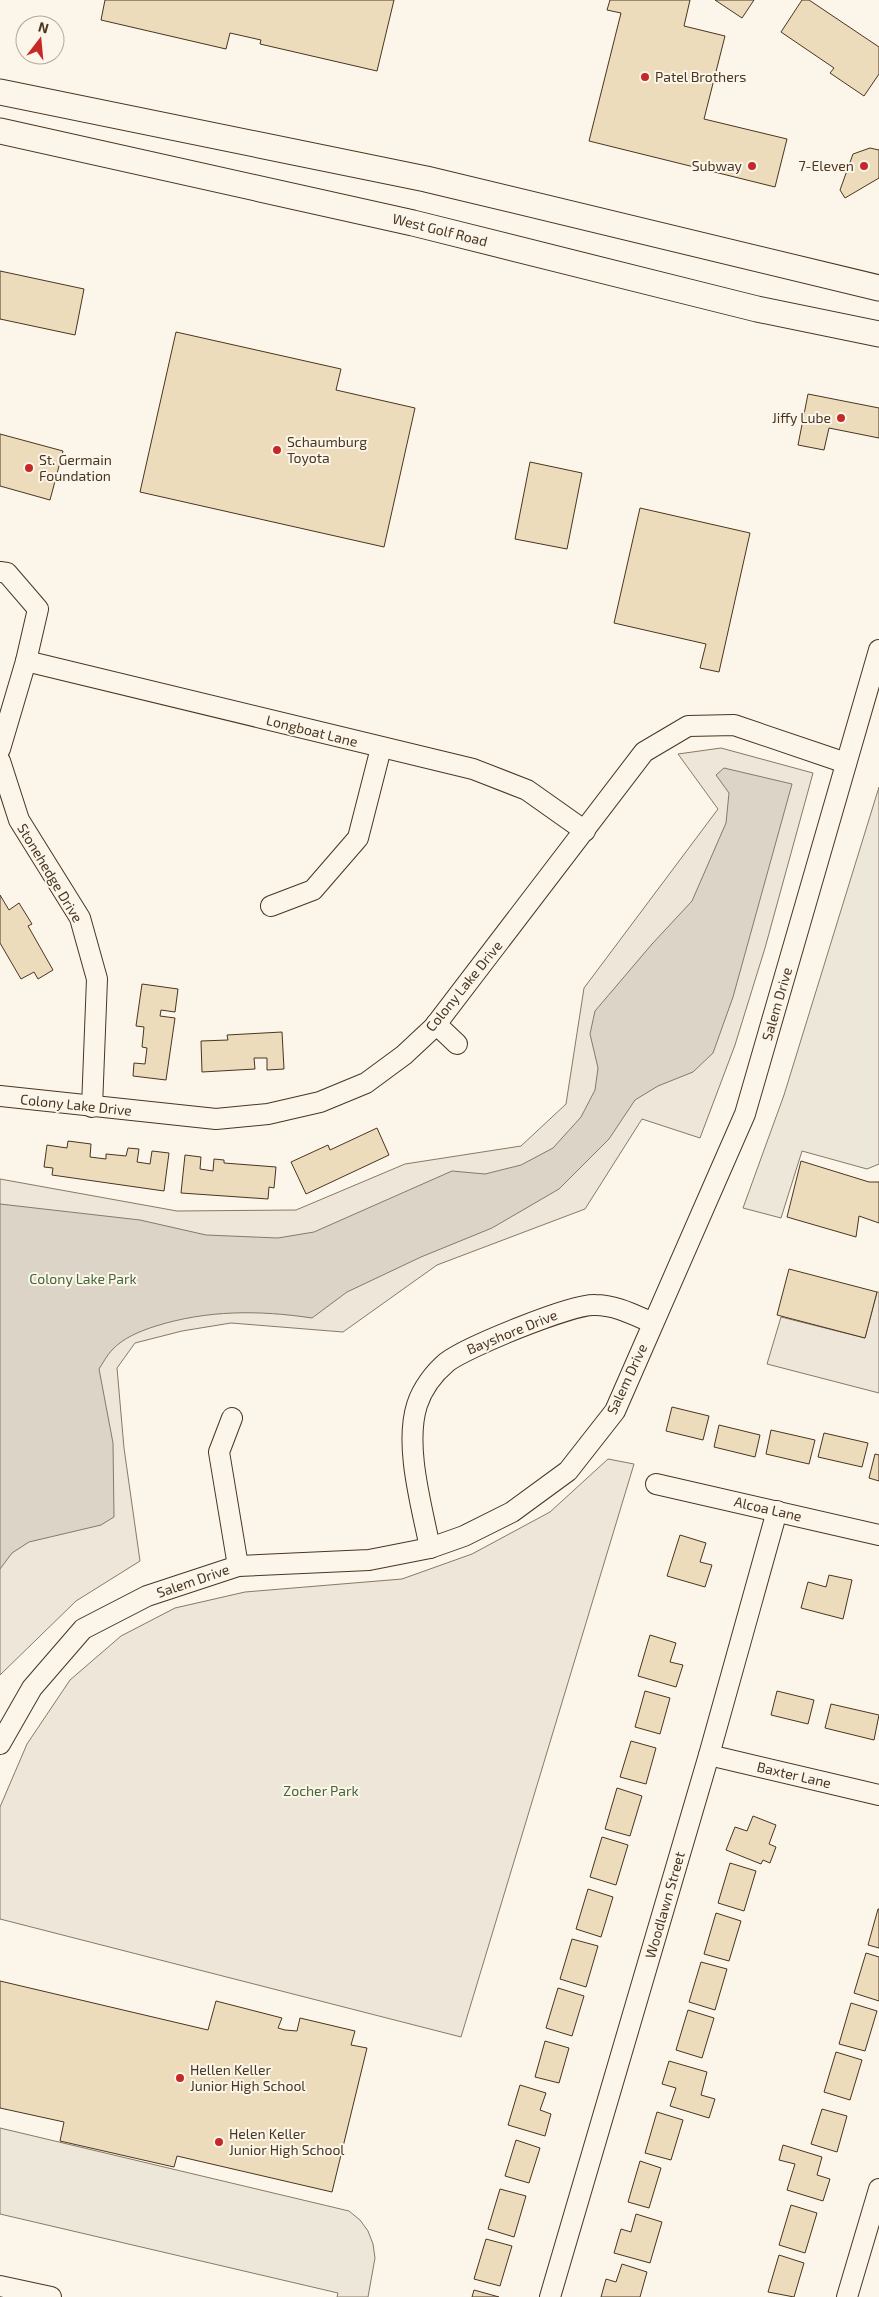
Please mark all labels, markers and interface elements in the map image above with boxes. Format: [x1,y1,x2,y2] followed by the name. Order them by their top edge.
[15,15,65,65] north arrow
[37,17,51,37] text: N
[655,68,746,85] place label: Patel Brothers
[639,71,651,83] marker: Patel Brothers
[692,157,743,174] place label: Subway
[798,157,854,174] place label: 7-Eleven
[746,160,758,172] marker: Subway
[858,160,870,172] marker: 7-Eleven
[391,209,489,250] street label: West Golf Road
[772,409,831,426] place label: Jiffy Lube
[835,412,847,424] marker: Jiffy Lube
[287,433,367,466] place label: Schaumburg Toyota
[271,444,283,456] marker: Schaumburg Toyota
[39,451,112,484] place label: St. Germain Foundation
[23,462,35,474] marker: St. Germain Foundation
[265,711,360,750] street label: Longboat Lane
[14,820,87,925] street label: Stonehedge Drive
[422,937,505,1035] street label: Colony Lake Drive
[758,965,795,1043] street label: Salem Drive
[19,1090,133,1119] street label: Colony Lake Drive
[29,1270,137,1287] park label: Colony Lake Park
[464,1306,560,1357] street label: Bayshore Drive
[603,1341,650,1417] street label: Salem Drive
[733,1492,804,1525] street label: Alcoa Lane
[154,1560,231,1601] street label: Salem Drive
[755,1758,833,1791] street label: Baxter Lane
[283,1782,359,1799] park label: Zocher Park
[641,1849,688,1960] street label: Woodlawn Street
[190,2061,306,2094] place label: Hellen Keller Junior High School
[174,2072,186,2084] marker: Hellen Keller Junior High School
[229,2125,345,2158] place label: Helen Keller Junior High School
[213,2136,225,2148] marker: Helen Keller Junior High School

